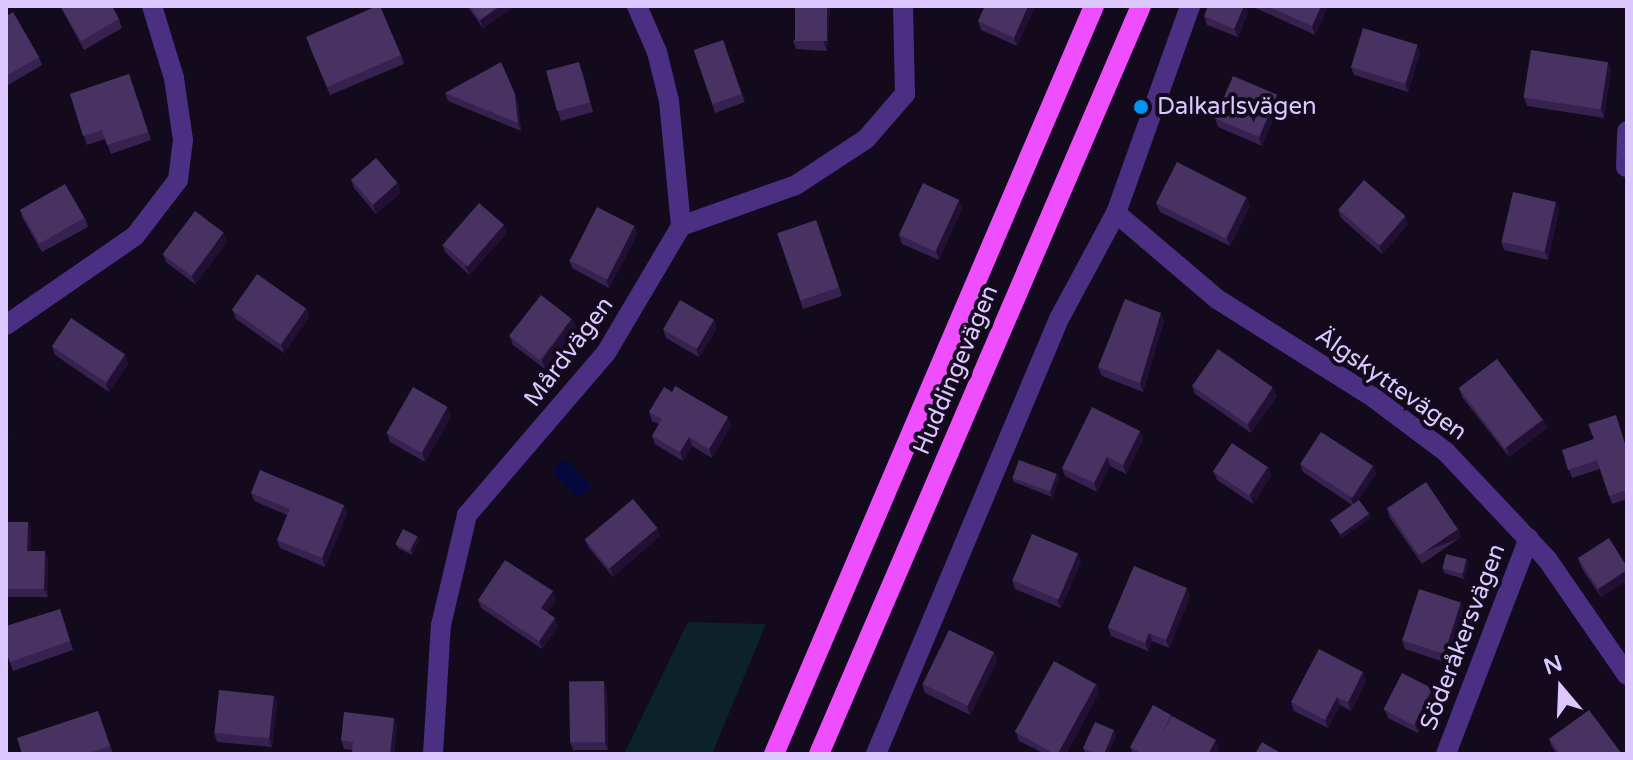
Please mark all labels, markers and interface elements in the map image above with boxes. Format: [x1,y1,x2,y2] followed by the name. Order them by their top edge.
[1157,93,1317,121] place label: Dalkarlsvägen
[1132,98,1150,116] marker: Dalkarlsvägen
[907,281,1005,459] street label: Huddingevägen
[518,291,620,413] street label: Mårdvägen
[1310,321,1472,447] street label: Älgskyttevägen
[1414,540,1512,734] street label: Söderåkersvägen
[1521,648,1601,728] north arrow
[1541,650,1566,680] text: N

